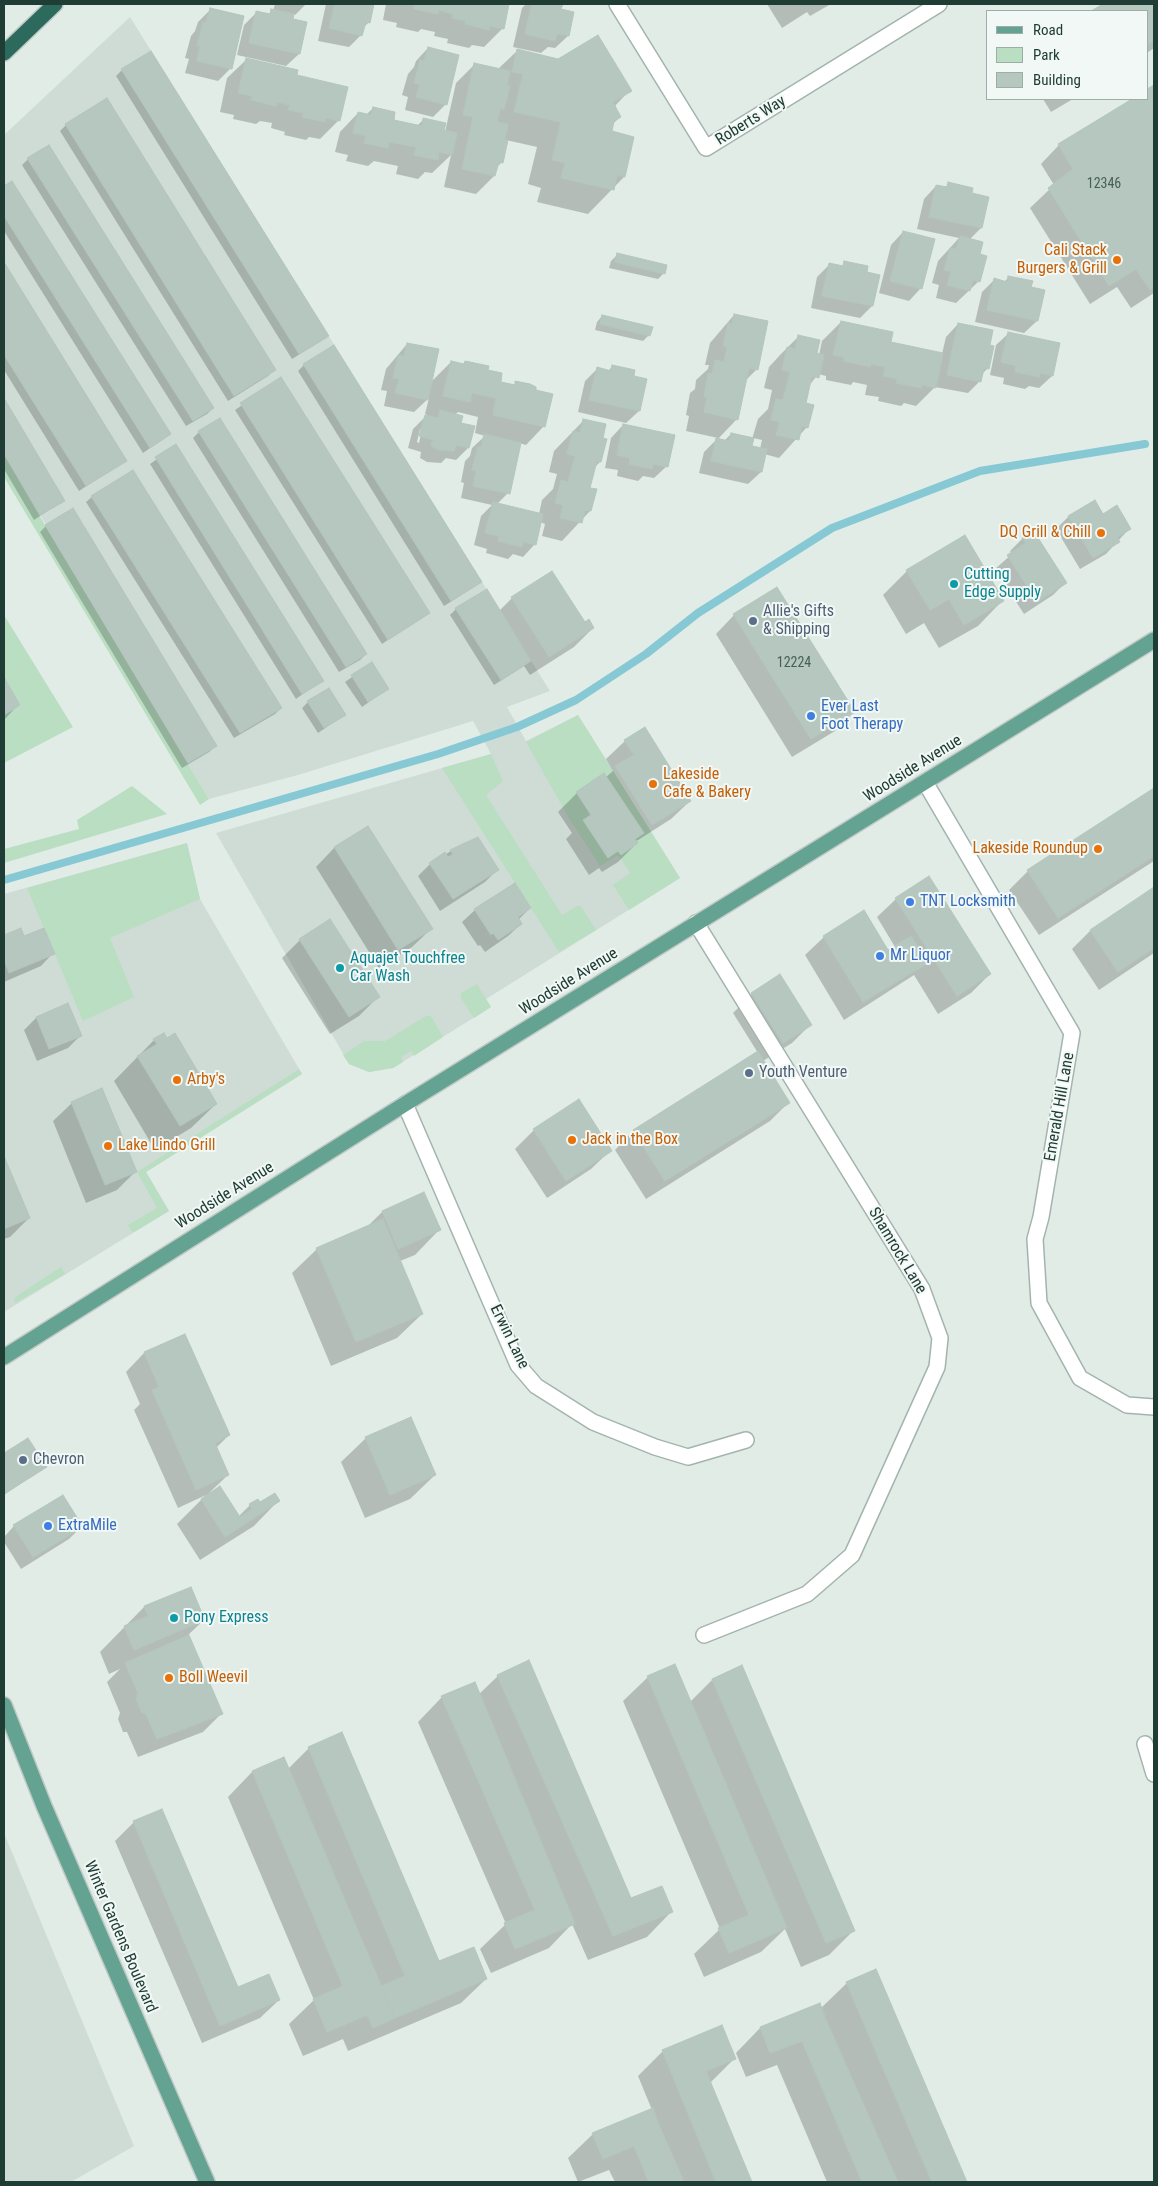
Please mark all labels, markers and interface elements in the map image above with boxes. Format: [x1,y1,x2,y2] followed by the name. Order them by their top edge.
[986,10,1148,100] legend
[1033,21,1063,39] text: Road
[1033,46,1060,64] text: Park
[1033,71,1081,89] text: Building
[712,92,790,150] street label: Roberts Way
[1087,176,1121,192] house number: 12346
[1017,241,1107,279] place label: Cali Stack Burgers & Grill
[1111,254,1123,266] marker: Cali Stack Burgers & Grill
[999,523,1091,543] place label: DQ Grill & Chill
[1095,527,1107,539] marker: DQ Grill & Chill
[964,565,1041,603] place label: Cutting Edge Supply
[948,578,960,590] marker: Cutting Edge Supply
[763,602,834,640] place label: Allie's Gifts & Shipping
[747,615,759,627] marker: Allie's Gifts & Shipping
[777,655,811,671] house number: 12224
[821,697,903,735] place label: Ever Last Foot Therapy
[805,710,817,722] marker: Ever Last Foot Therapy
[860,731,966,807] street label: Woodside Avenue
[663,765,751,803] place label: Lakeside Cafe & Bakery
[647,778,659,790] marker: Lakeside Cafe & Bakery
[973,839,1088,859] place label: Lakeside Roundup
[1092,843,1104,855] marker: Lakeside Roundup
[920,892,1016,912] place label: TNT Locksmith
[904,896,916,908] marker: TNT Locksmith
[516,944,622,1020] street label: Woodside Avenue
[890,946,951,966] place label: Mr Liquor
[350,949,465,987] place label: Aquajet Touchfree Car Wash
[874,950,886,962] marker: Mr Liquor
[334,962,346,974] marker: Aquajet Touchfree Car Wash
[1041,1051,1079,1163] street label: Emerald Hill Lane
[759,1063,847,1083] place label: Youth Venture
[743,1067,755,1079] marker: Youth Venture
[187,1070,225,1090] place label: Arby's
[171,1074,183,1086] marker: Arby's
[582,1130,678,1150] place label: Jack in the Box
[566,1134,578,1146] marker: Jack in the Box
[118,1136,216,1156] place label: Lake Lindo Grill
[102,1140,114,1152] marker: Lake Lindo Grill
[172,1158,278,1234] street label: Woodside Avenue
[864,1204,930,1298] street label: Shamrock Lane
[485,1302,533,1372] street label: Erwin Lane
[33,1450,85,1470] place label: Chevron
[17,1454,29,1466] marker: Chevron
[58,1516,117,1536] place label: ExtraMile
[42,1520,54,1532] marker: ExtraMile
[184,1608,269,1628] place label: Pony Express
[168,1612,180,1624] marker: Pony Express
[179,1668,248,1688] place label: Boll Weevil
[163,1672,175,1684] marker: Boll Weevil
[79,1858,161,2016] street label: Winter Gardens Boulevard

